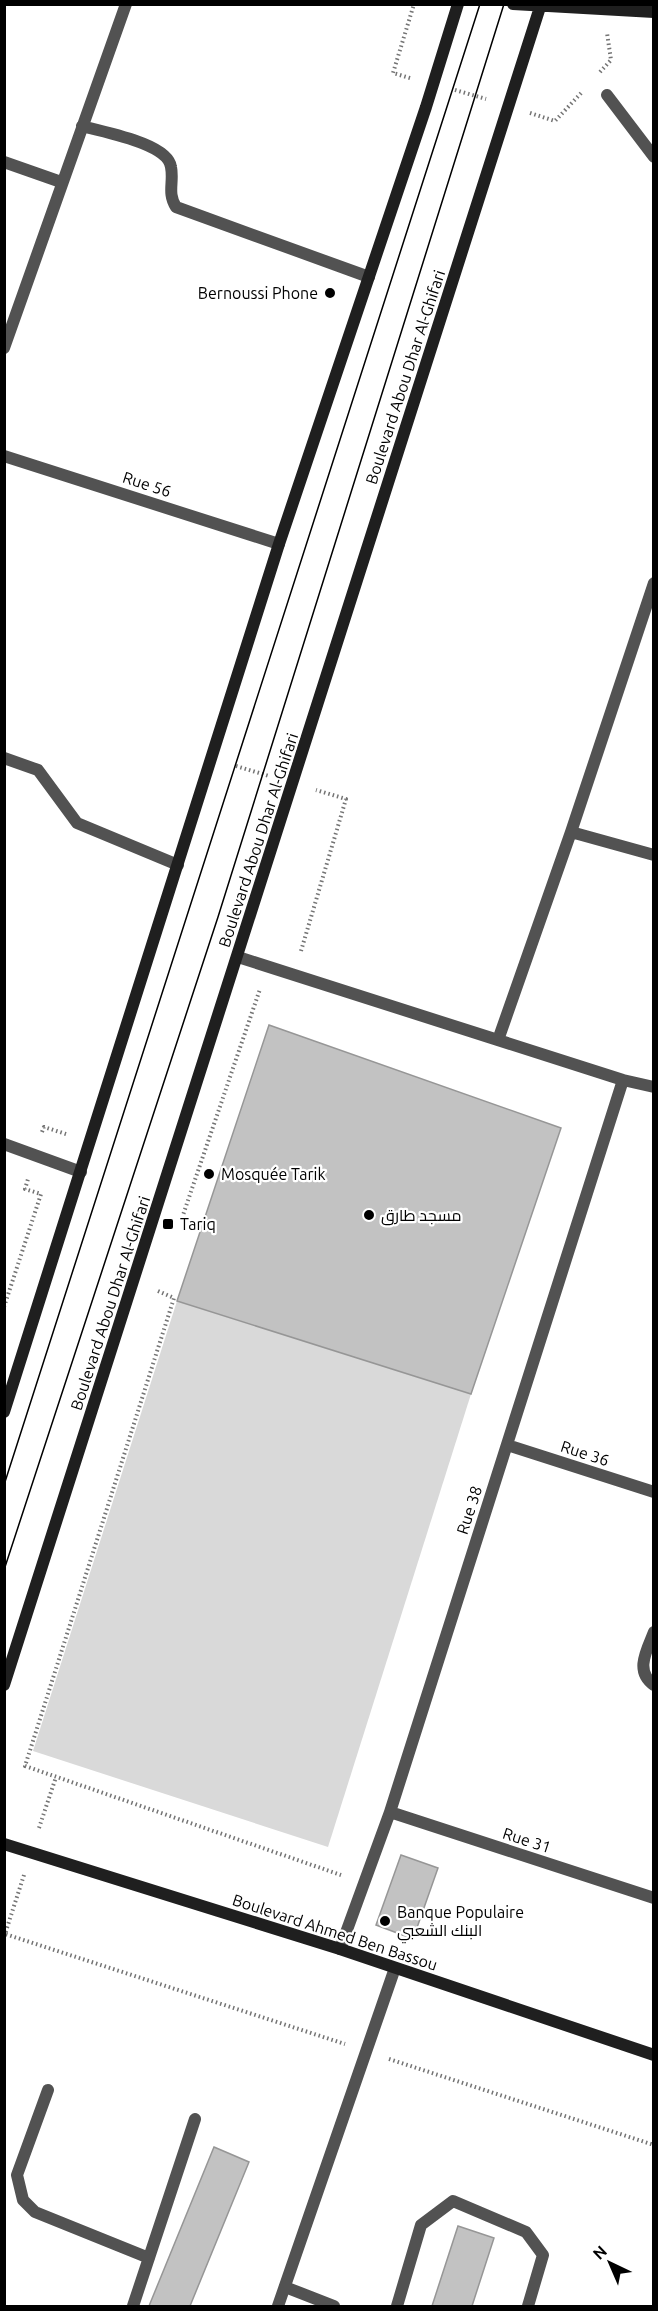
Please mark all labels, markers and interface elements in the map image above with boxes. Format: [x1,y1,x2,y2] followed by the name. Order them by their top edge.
[362,268,448,486] street label: Boulevard Abou Dhar Al-Ghifari
[198,284,318,302] place label: Bernoussi Phone
[323,286,337,300] marker: Bernoussi Phone
[121,468,173,500] street label: Rue 56
[215,731,301,949] street label: Boulevard Abou Dhar Al-Ghifari
[221,1165,326,1183] place label: Mosquée Tarik
[202,1167,216,1181] marker: Mosquée Tarik
[67,1194,153,1412] street label: Boulevard Abou Dhar Al-Ghifari
[381,1206,462,1226] place label: مسجد طارق
[362,1208,376,1222] marker: مسجد طارق
[180,1215,216,1233] place label: Tariq
[161,1217,175,1231] marker: Tariq
[559,1437,611,1469] street label: Rue 36
[453,1484,485,1536] street label: Rue 38
[501,1824,553,1856] street label: Rue 31
[230,1890,440,1974] street label: Boulevard Ahmed Ben Bassou
[397,1903,524,1944] place label: Banque Populaire البنك الشعبي
[378,1914,392,1928] marker: Banque Populaire البنك الشعبي
[580,2233,640,2293] north arrow
[589,2242,610,2263] text: N

